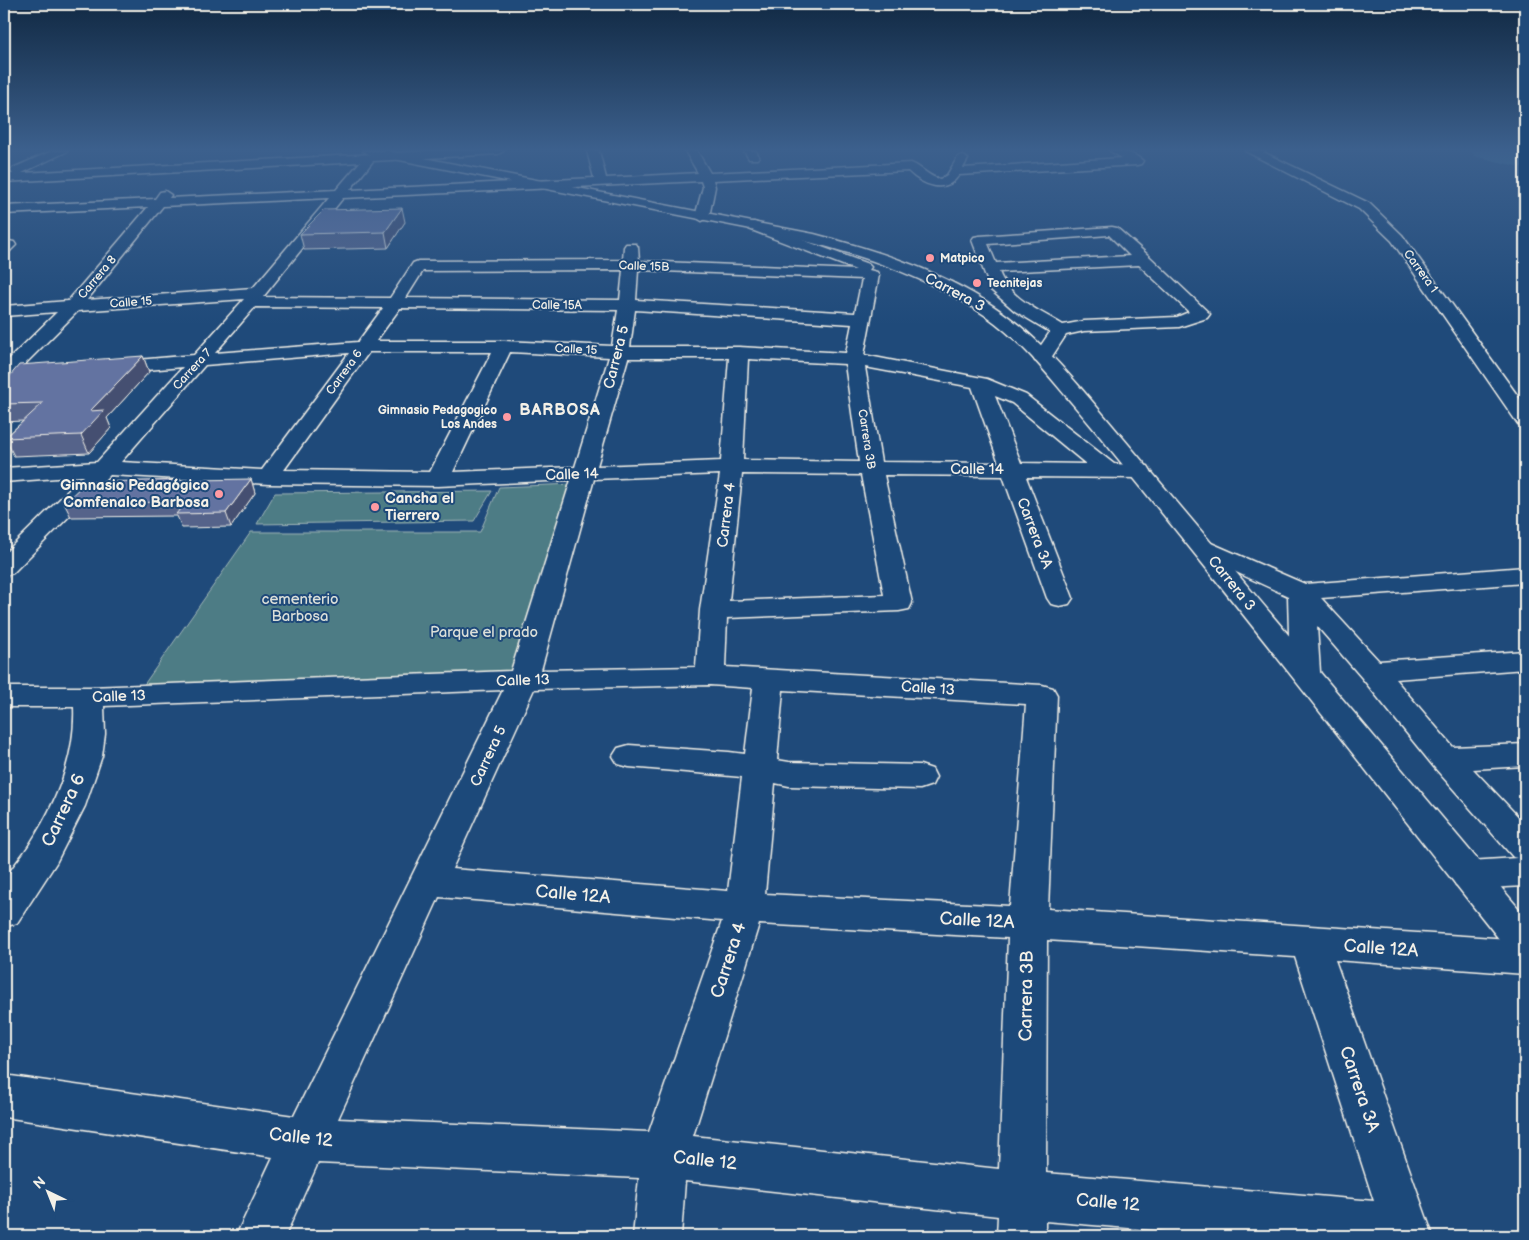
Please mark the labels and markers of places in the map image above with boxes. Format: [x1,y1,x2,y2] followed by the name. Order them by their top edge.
[940,251,985,266] place label: Matpico
[924,252,936,264] marker: Matpico
[987,276,1042,291] place label: Tecnitejas
[971,277,983,289] marker: Tecnitejas
[378,403,497,432] place label: Gimnasio Pedagogico Los Andes
[501,411,513,423] marker: Gimnasio Pedagogico Los Andes
[60,476,209,512] place label: Gimnasio Pedagógico Comfenalco Barbosa
[213,488,225,500] marker: Gimnasio Pedagógico Comfenalco Barbosa
[385,489,454,525] place label: Cancha el Tierrero
[369,501,381,513] marker: Cancha el Tierrero

